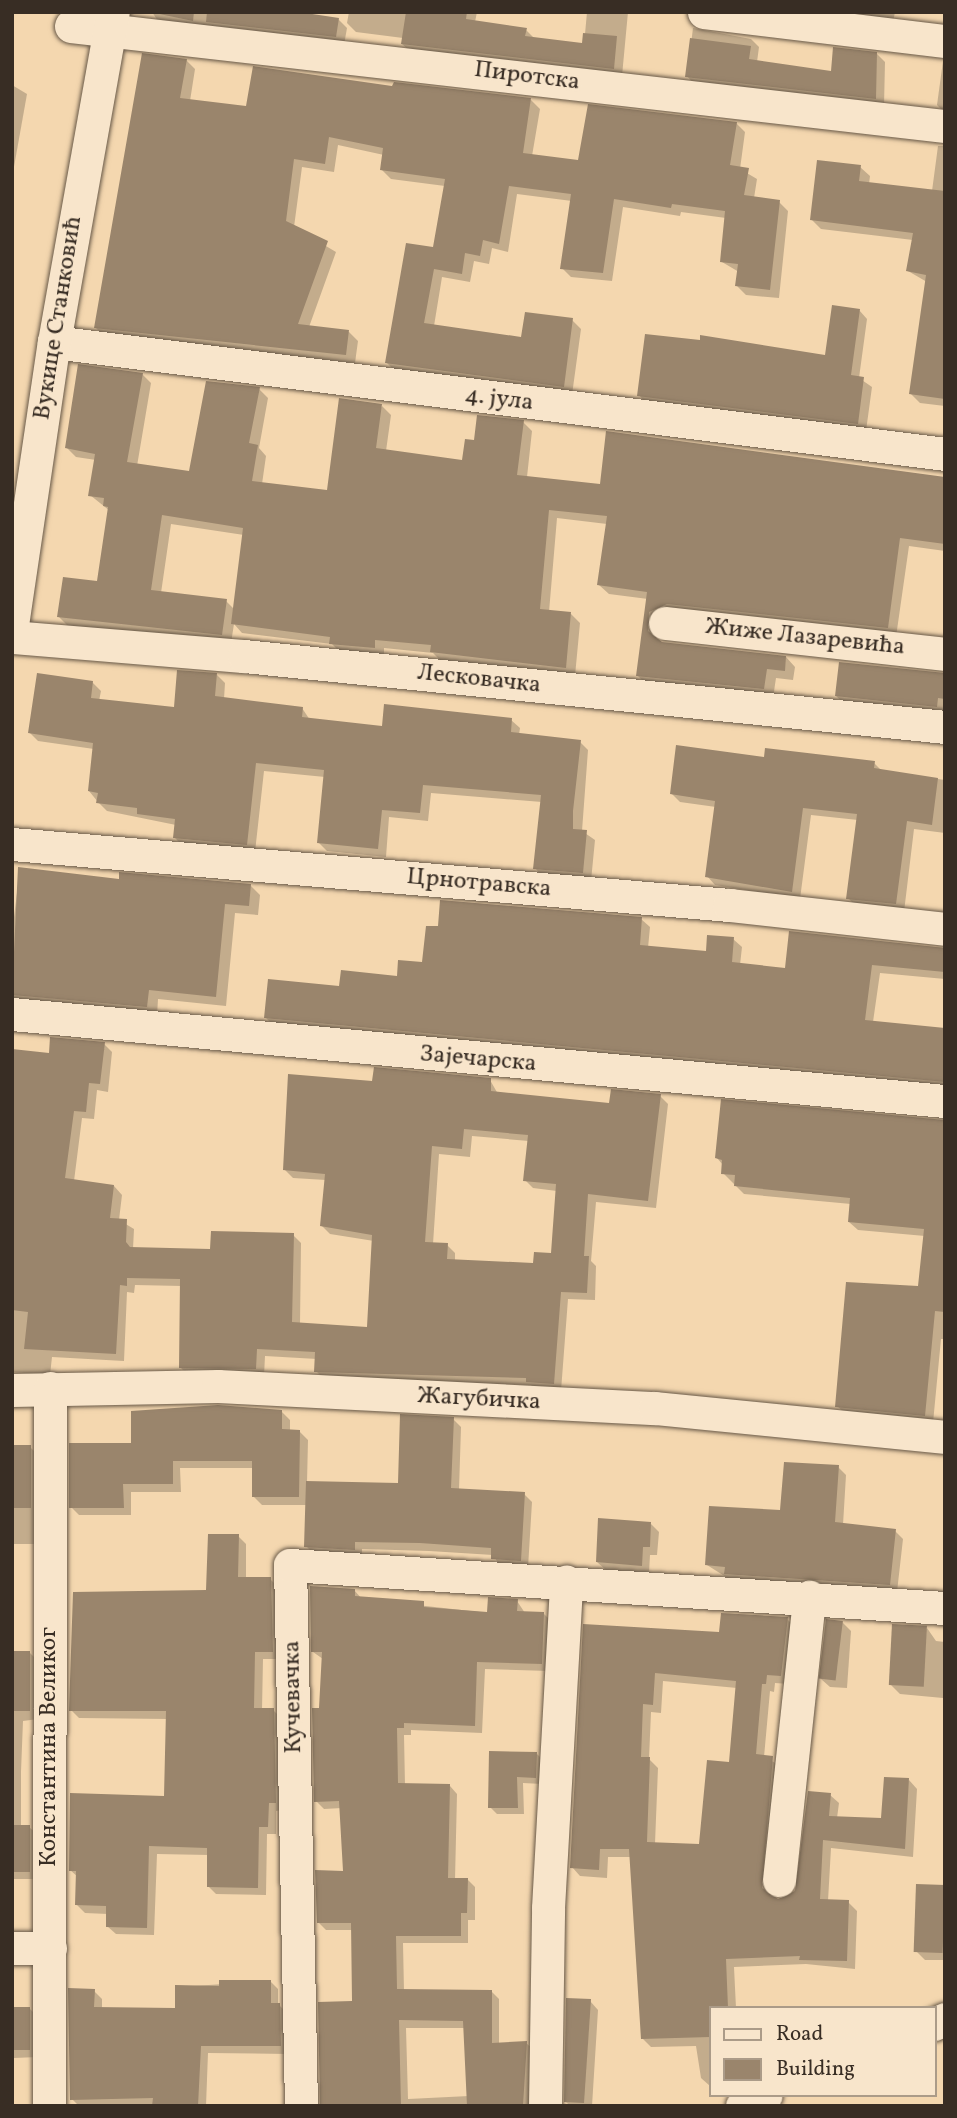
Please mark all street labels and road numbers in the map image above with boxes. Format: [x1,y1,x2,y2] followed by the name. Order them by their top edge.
[472,56,582,98] street label: Пиротска
[29,214,89,422] street label: Вукице Станковић
[463,382,535,418] street label: 4. јула
[704,613,906,663] street label: Жиже Лазаревића
[416,659,542,701] street label: Лесковачка
[405,863,553,905] street label: Црнотравска
[418,1041,538,1079] street label: Зајечарска
[416,1382,542,1418] street label: Жагубичка
[36,1627,64,1867] street label: Константина Великог
[279,1640,309,1754] street label: Кучевачка

